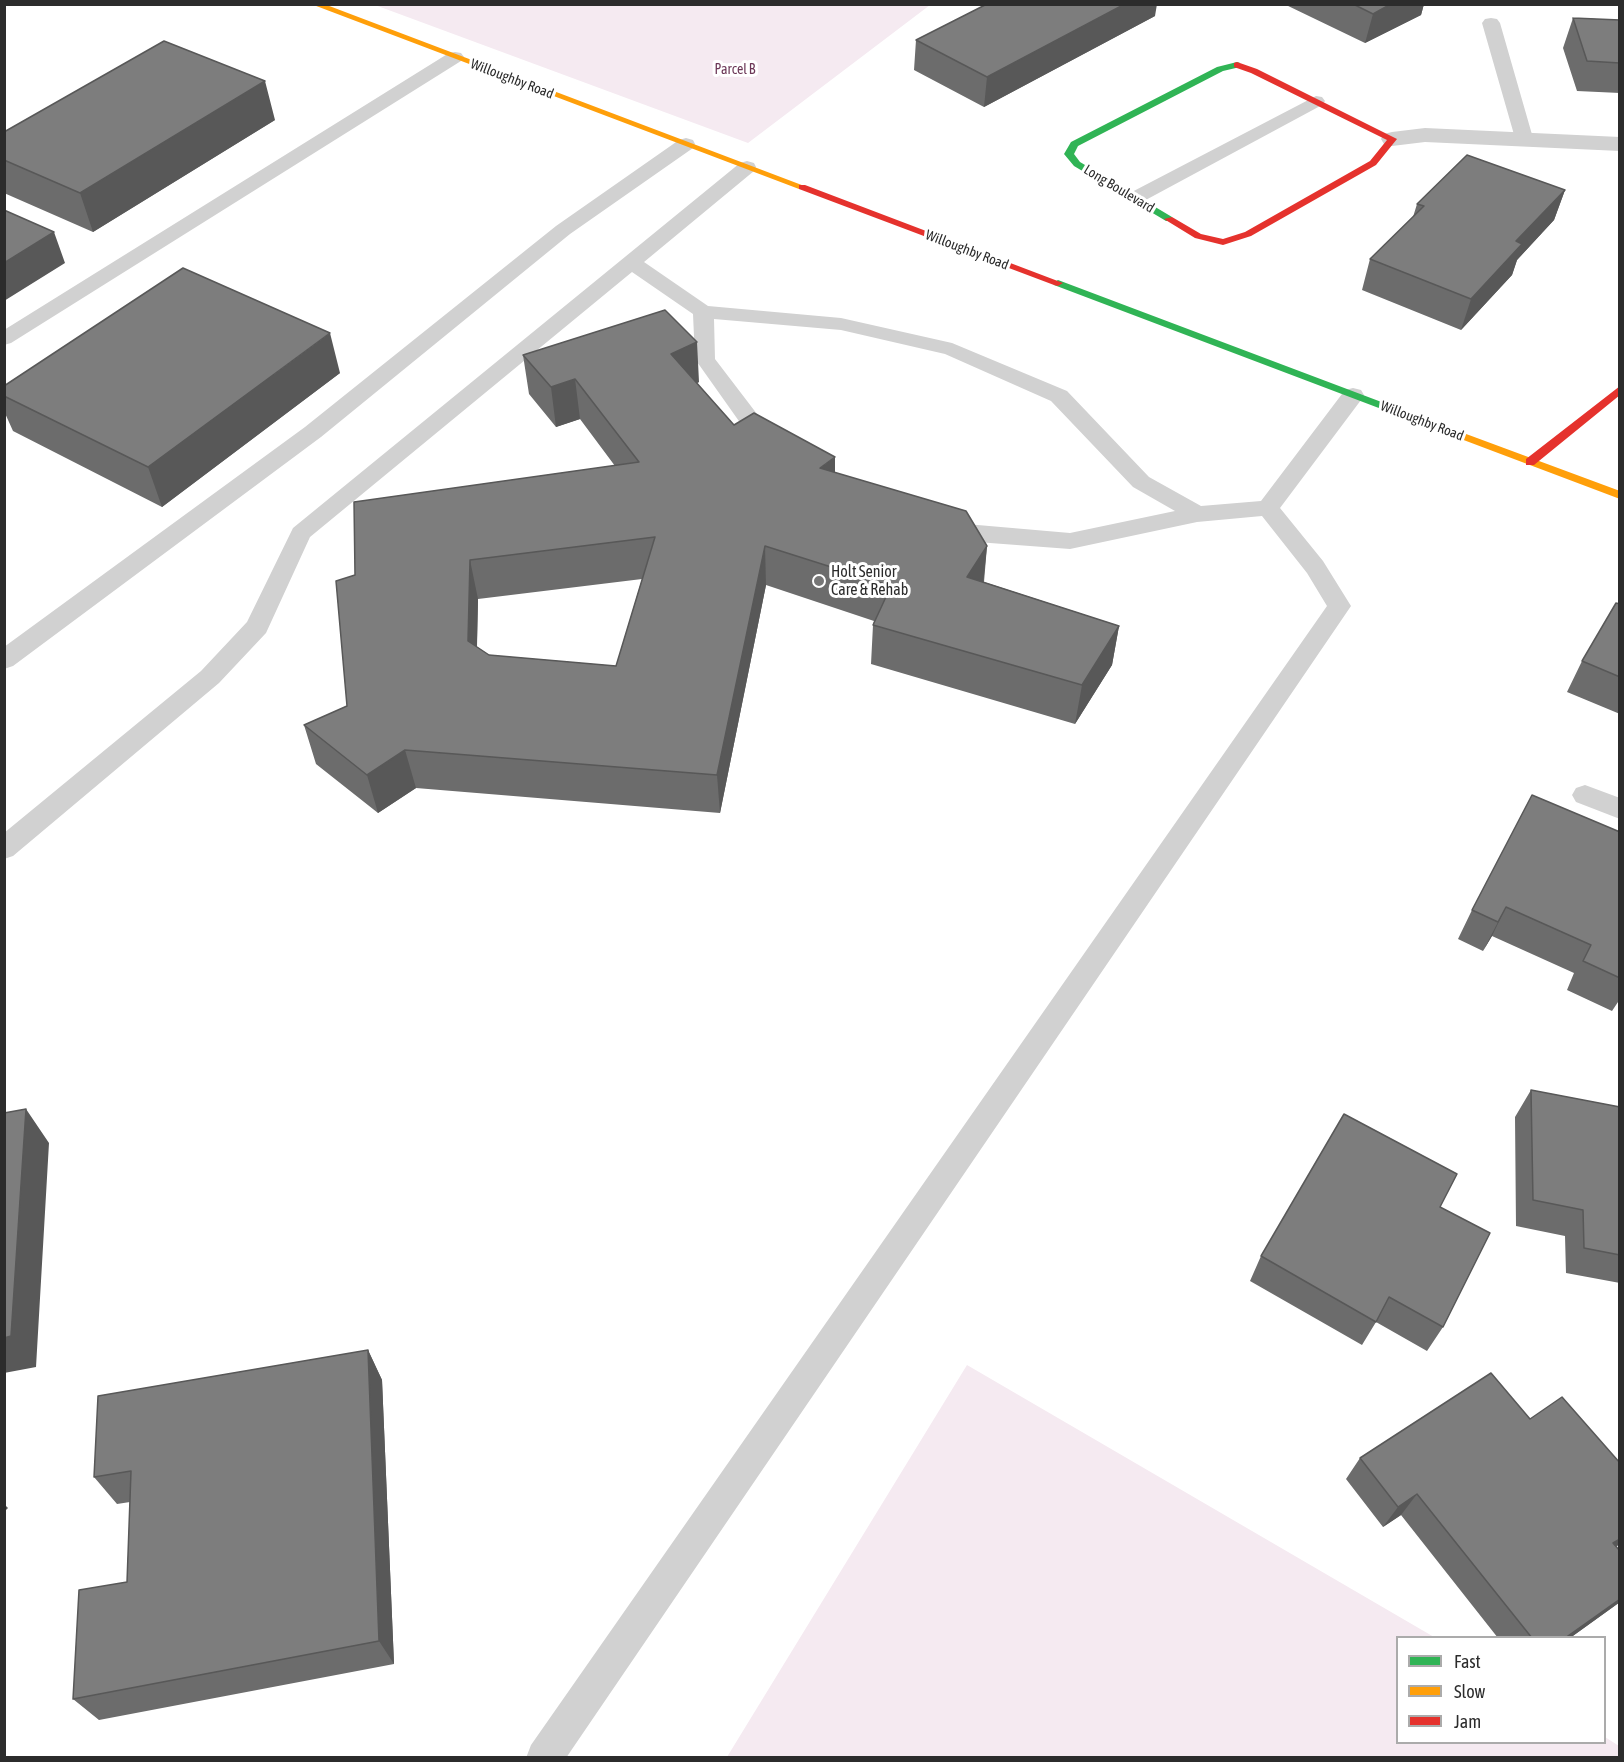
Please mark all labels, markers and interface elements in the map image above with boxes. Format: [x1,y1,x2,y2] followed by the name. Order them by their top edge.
[468,55,556,103] street label: Willoughby Road
[714,62,756,78] park label: Parcel B
[1081,161,1157,217] street label: Long Boulevard
[923,226,1011,274] street label: Willoughby Road
[1378,397,1466,445] street label: Willoughby Road
[831,562,908,600] place label: Holt Senior Care & Rehab
[812,574,826,588] marker: Holt Senior Care & Rehab
[1396,1636,1606,1744] legend
[1454,1651,1481,1672] text: Fast
[1454,1681,1485,1702] text: Slow
[1454,1711,1481,1732] text: Jam

